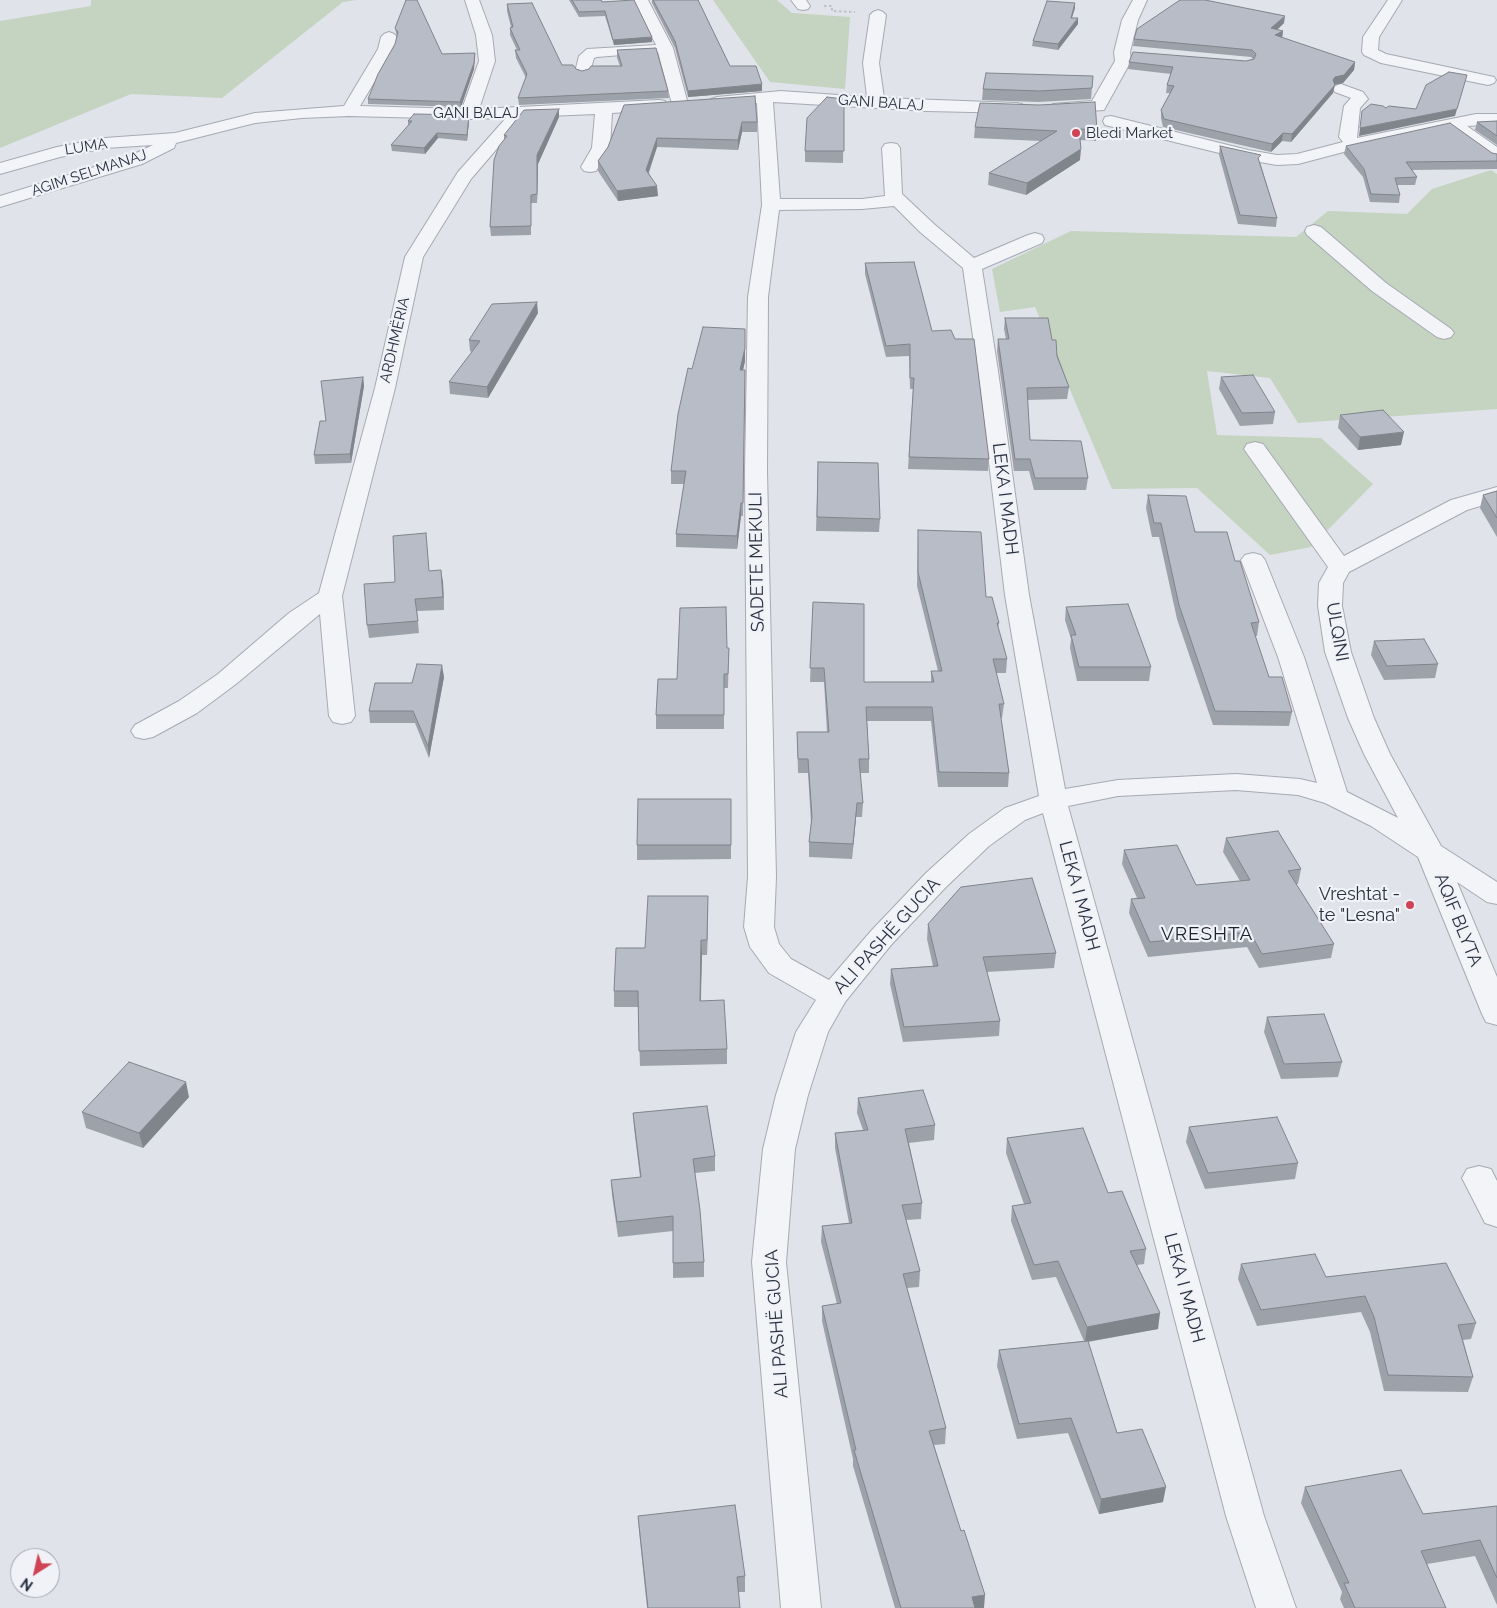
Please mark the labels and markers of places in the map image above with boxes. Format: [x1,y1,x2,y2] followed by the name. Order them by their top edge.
[1086,124,1173,142] place label: Bledi Market
[1070,127,1082,139] marker: Bledi Market
[1319,884,1400,926] place label: Vreshtat - te "Lesna"
[1404,899,1416,911] marker: Vreshtat - te "Lesna"

